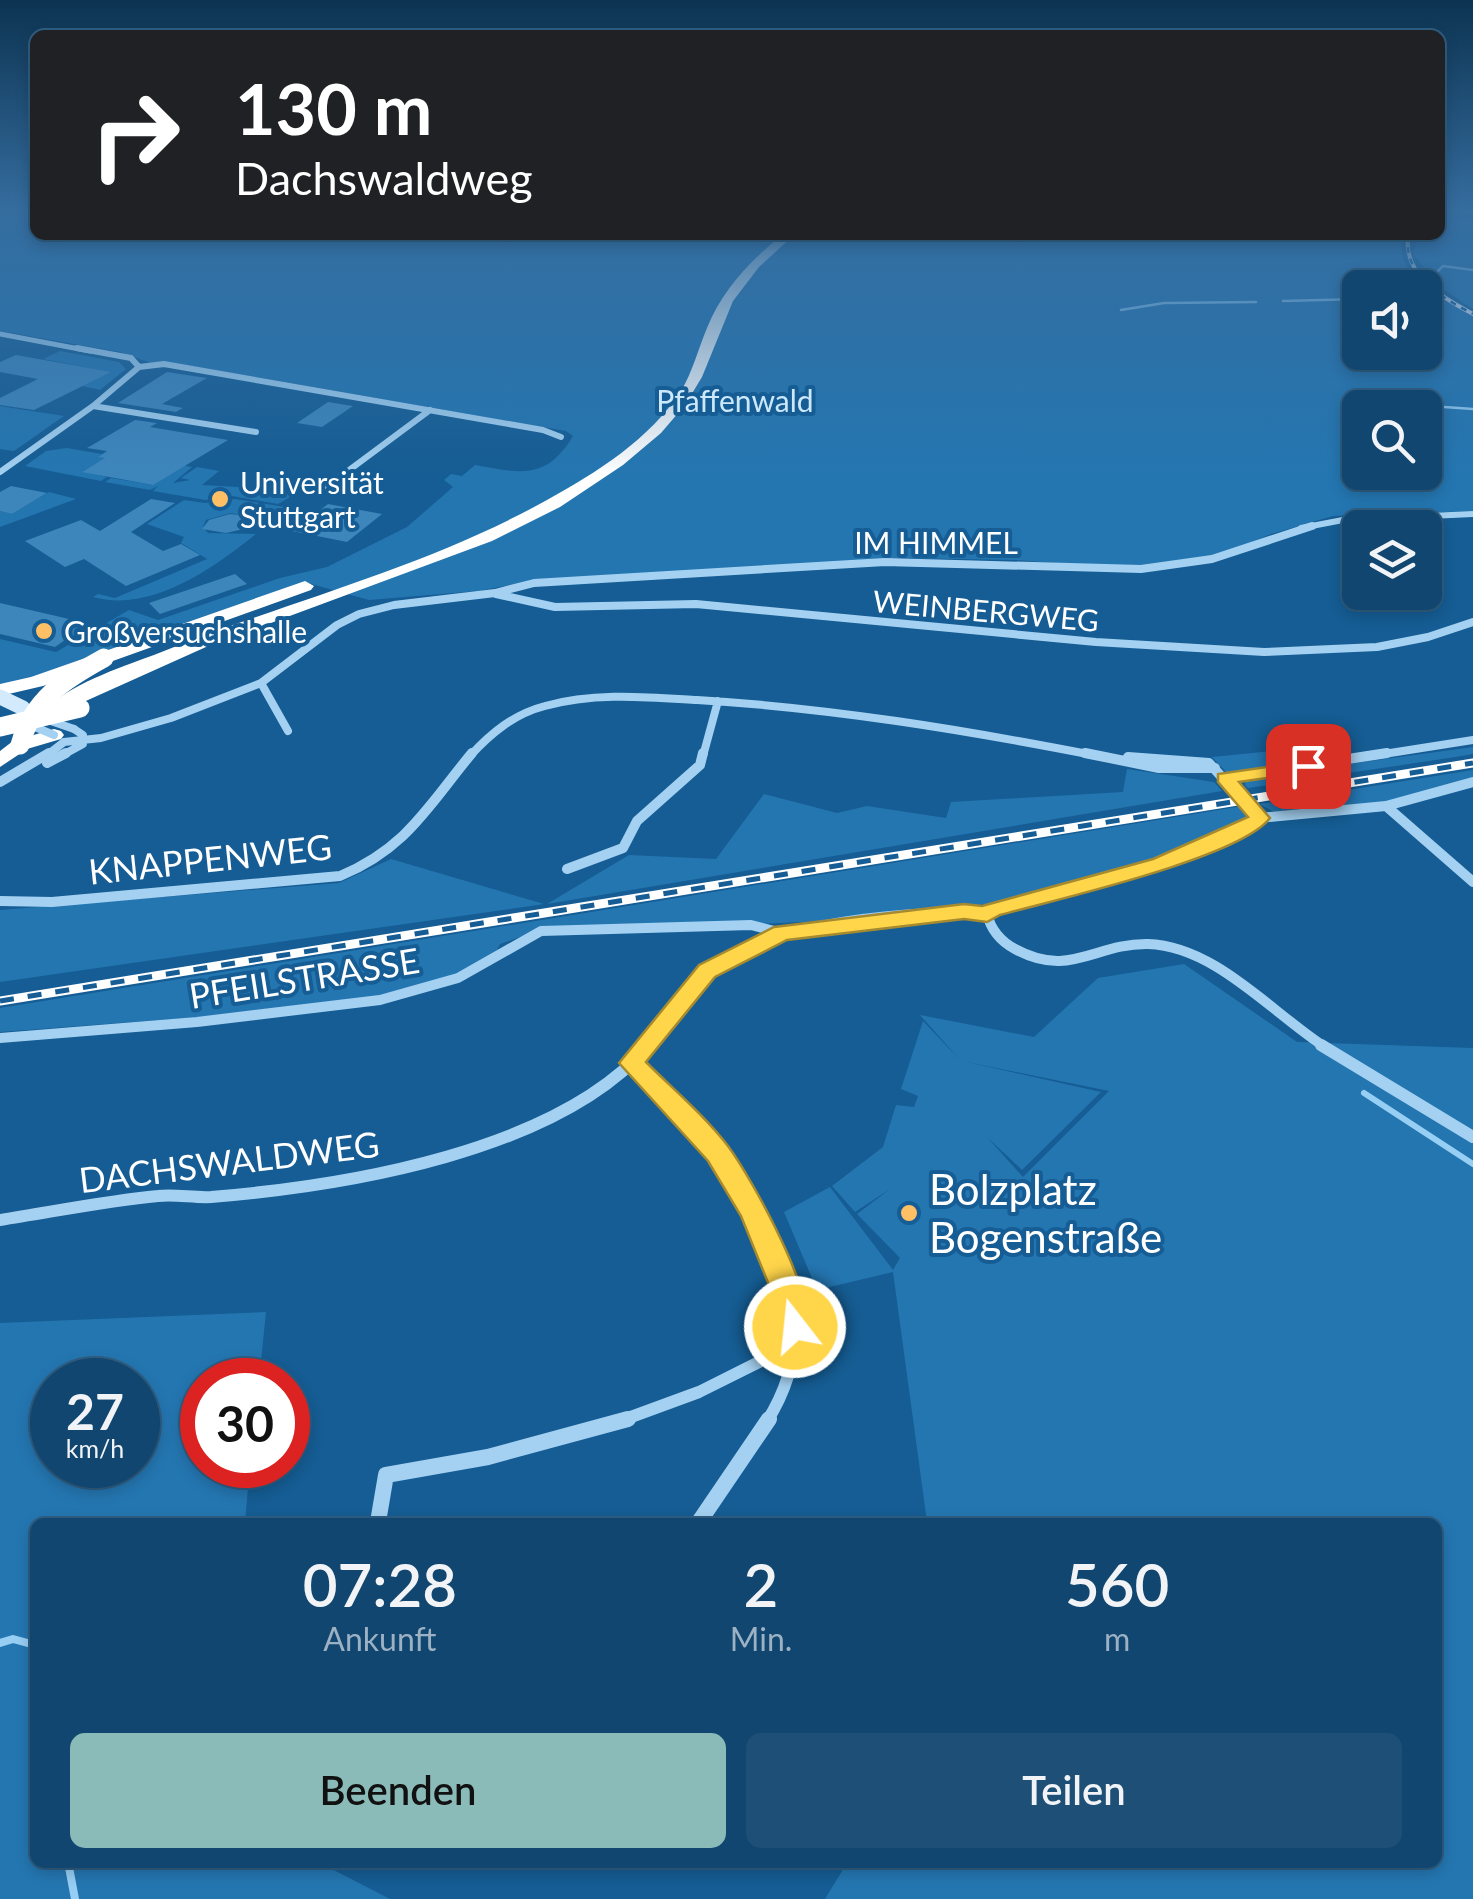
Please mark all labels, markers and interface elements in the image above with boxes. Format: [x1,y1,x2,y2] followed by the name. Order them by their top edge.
[235,66,432,150] text: 130 m
[70,70,200,200] icon: right
[235,151,533,205] text: Dachswaldweg
[1342,270,1442,610] map controls
[1342,270,1442,370] button: sound
[656,382,814,418] park label: Pfaffenwald
[1342,390,1442,490] button: search
[240,464,384,534] place label: Universität Stuttgart
[209,488,231,510] marker: Universität Stuttgart
[1342,510,1442,610] button: layers
[854,524,1018,560] street label: IM HIMMEL
[872,582,1100,638] street label: WEINBERGWEG
[64,613,307,649] place label: Großversuchshalle
[33,620,55,642] marker: Großversuchshalle
[1266,724,1351,809] pin
[1281,739,1336,794] icon: arrive
[86,824,334,892] street label: KNAPPENWEG
[186,938,422,1016] street label: PFEILSTRASSE
[77,1122,381,1200] street label: DACHSWALDWEG
[929,1164,1162,1262] place label: Bolzplatz Bogenstraße
[898,1202,920,1224] marker: Bolzplatz Bogenstraße
[743,1275,847,1379] position arrow
[180,1358,310,1488] speed limit sign: 30
[66,1381,124,1441] text: 27
[66,1433,124,1463] text: km/h
[303,1548,457,1620] text: 07:28
[744,1548,778,1620] text: 2
[1065,1548,1169,1620] text: 560
[323,1619,436,1658] text: Ankunft
[730,1619,792,1658] text: Min.
[1104,1619,1130,1658] text: m
[70,1733,726,1848] button: Beenden
[746,1733,1402,1848] button: Teilen

